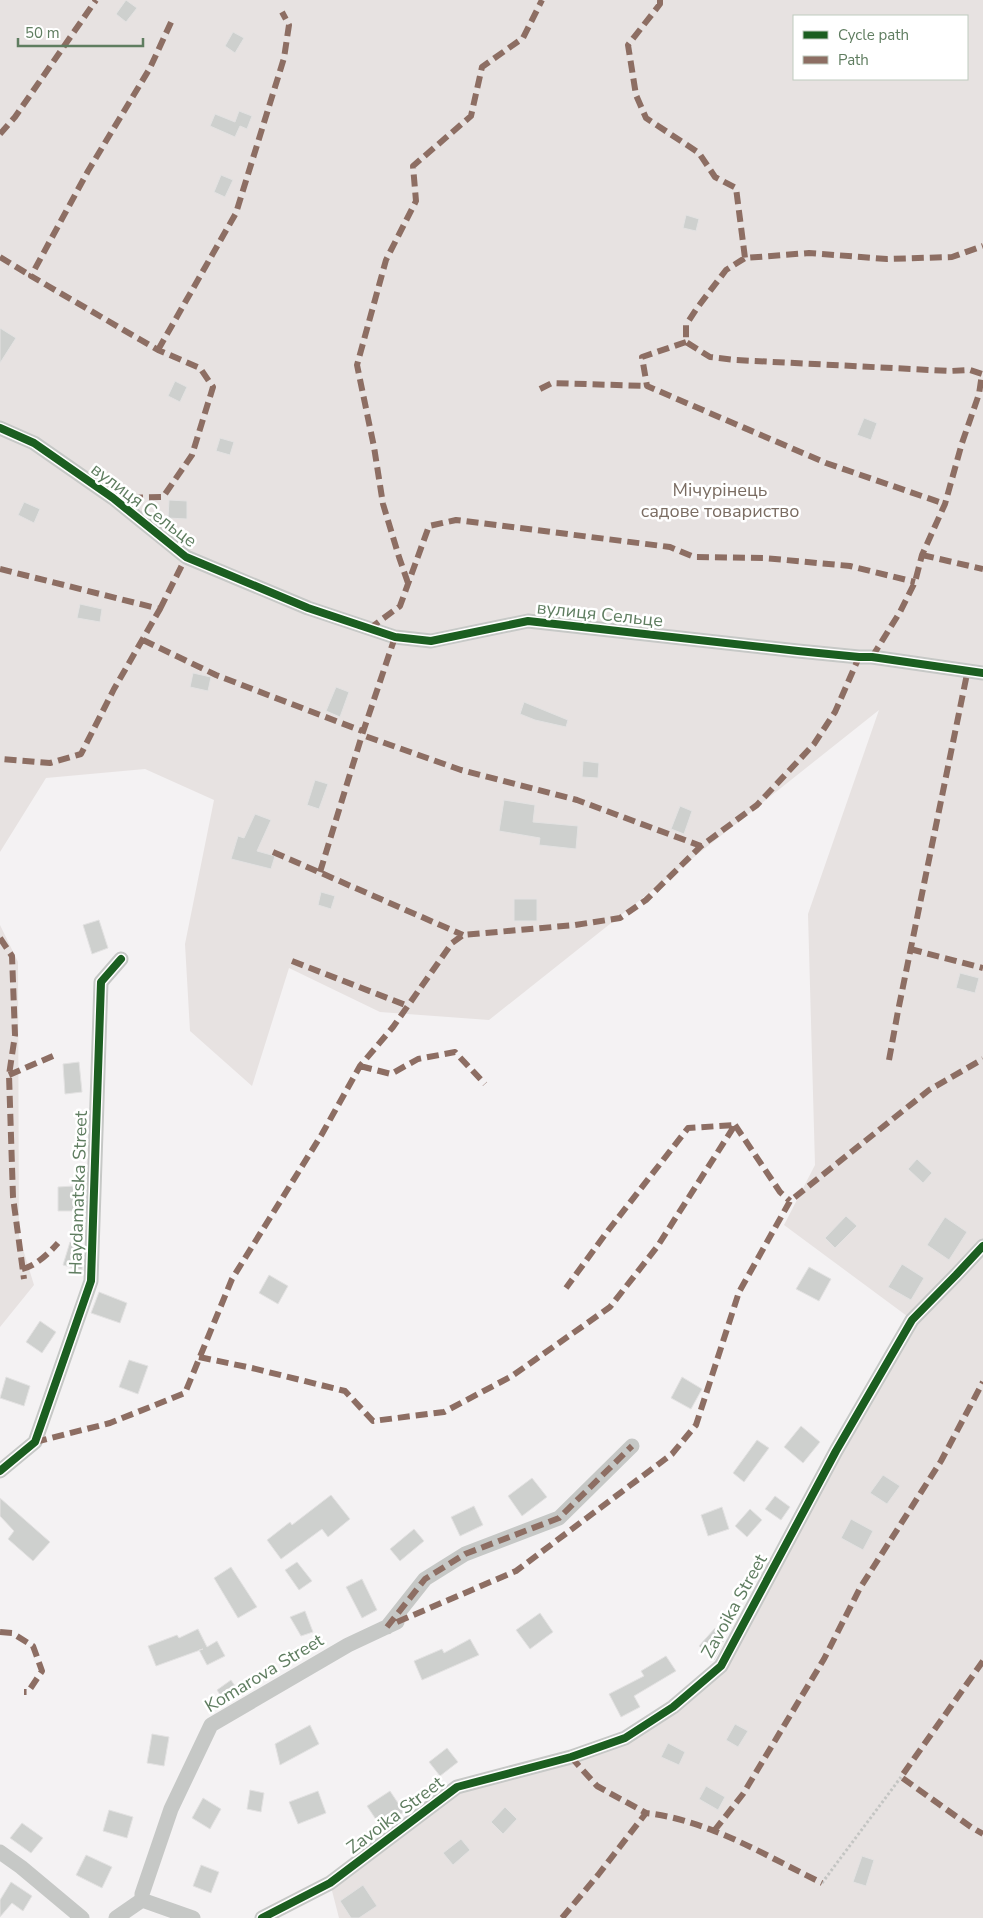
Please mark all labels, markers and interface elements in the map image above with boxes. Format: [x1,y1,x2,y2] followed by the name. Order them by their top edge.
[18,15,142,47] scale bar
[793,15,968,80] legend
[25,23,60,43] text: 50 m
[838,25,909,45] text: Cycle path
[838,50,869,70] text: Path
[86,457,202,553] street label: вулиця Сельце
[641,478,799,523] park label: Мічурінець садове товариство
[536,595,664,633] street label: вулиця Сельце
[63,1110,93,1276] street label: Haydamatska Street
[696,1549,773,1662] street label: Zavoika Street
[200,1628,328,1718] street label: Komarova Street
[342,1770,449,1859] street label: Zavoika Street

